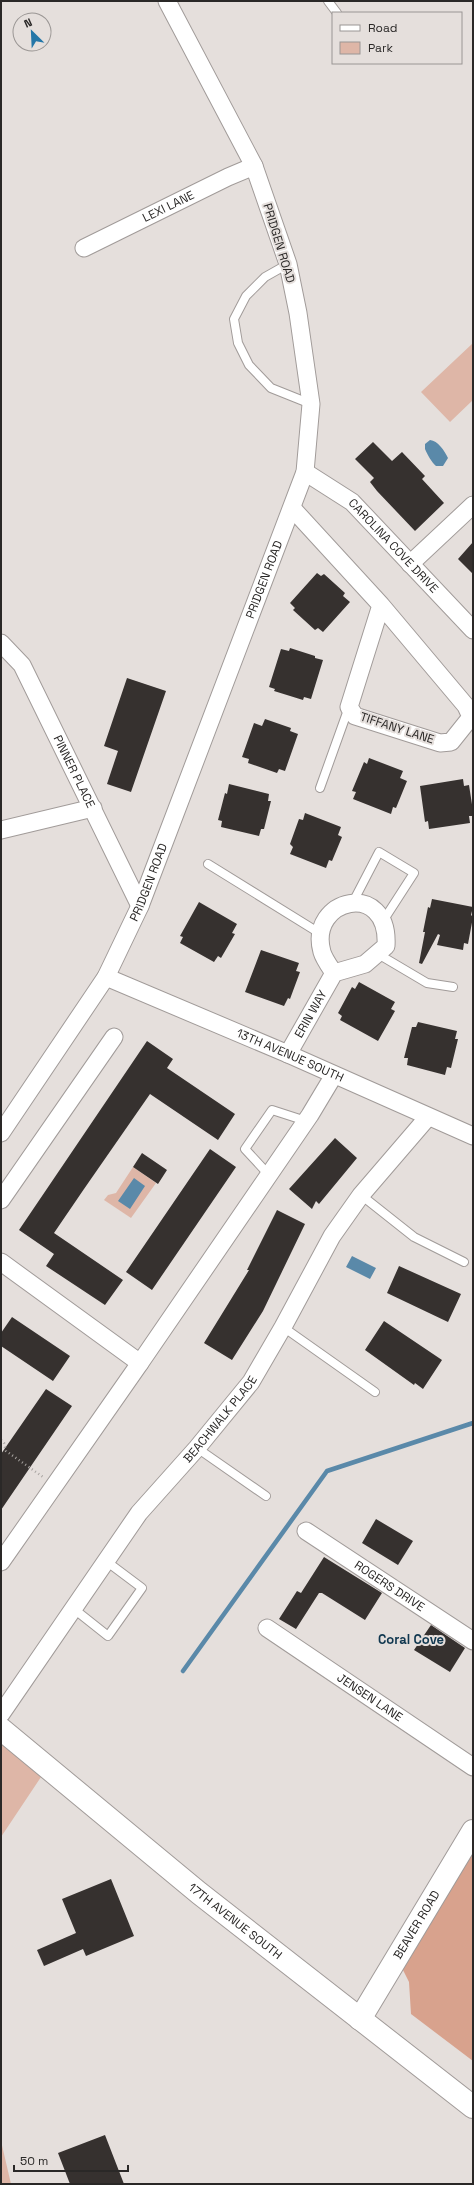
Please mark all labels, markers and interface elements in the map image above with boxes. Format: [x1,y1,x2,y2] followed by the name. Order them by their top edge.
[12,12,52,52] north arrow
[332,12,462,64] legend
[22,15,34,31] text: N
[368,20,397,36] text: Road
[368,40,393,56] text: Park
[140,187,197,226] street label: LEXI LANE
[259,201,299,285] street label: PRIDGEN ROAD
[345,495,442,597] street label: CAROLINA COVE DRIVE
[242,538,286,621] street label: PRIDGEN ROAD
[358,708,436,748] street label: TIFFANY LANE
[50,732,99,811] street label: PINNER PLACE
[126,841,171,924] street label: PRIDGEN ROAD
[291,987,331,1041] street label: ERIN WAY
[234,1025,346,1086] street label: 13TH AVENUE SOUTH
[180,1373,261,1466] street label: BEACHWALK PLACE
[351,1557,428,1615] street label: ROGERS DRIVE
[378,1631,444,1648] district label: Coral Cove
[334,1669,406,1725] street label: JENSEN LANE
[185,1879,285,1963] street label: 17TH AVENUE SOUTH
[390,1887,444,1962] street label: BEAVER ROAD
[14,2147,128,2173] scale bar
[20,2153,48,2169] text: 50 m

